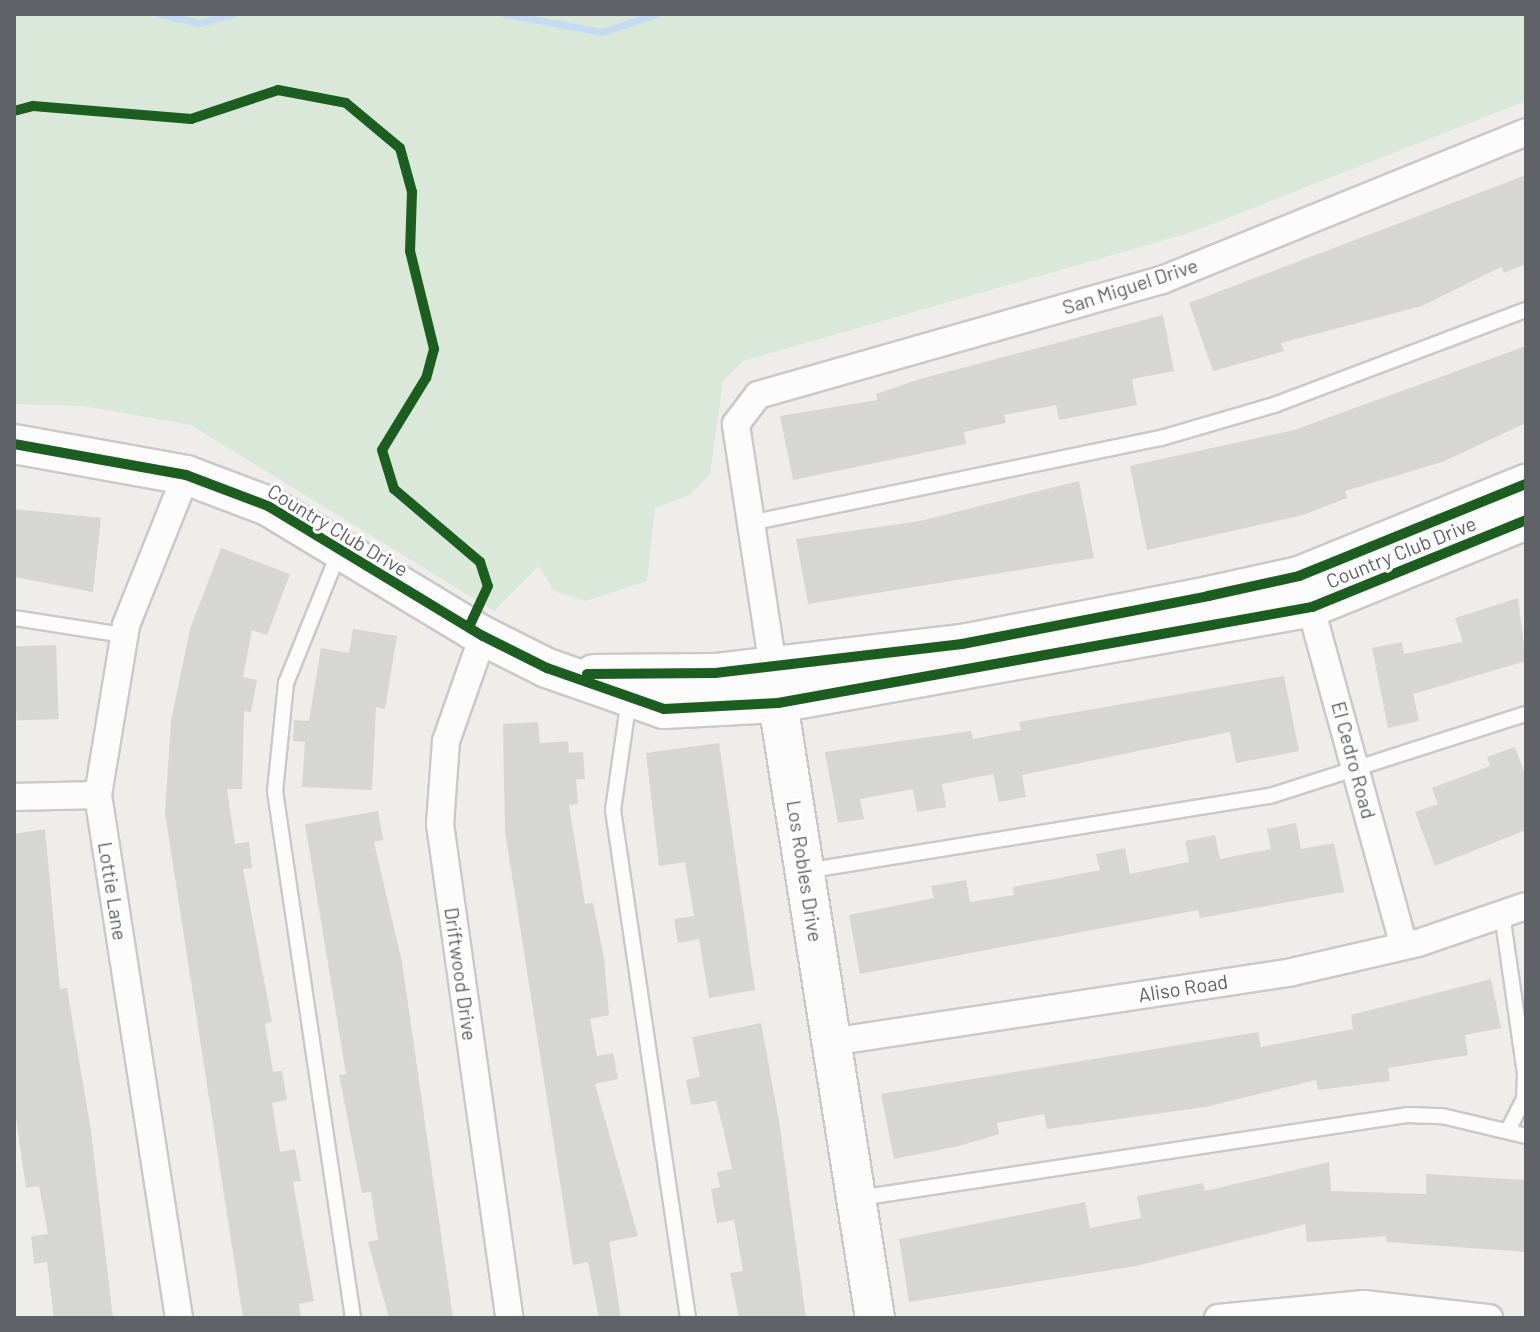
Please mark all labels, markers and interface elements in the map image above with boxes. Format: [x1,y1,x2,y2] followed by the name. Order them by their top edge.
[1059,253,1201,319] street label: San Miguel Drive
[263,479,413,581] street label: Country Club Drive
[1322,511,1480,593] street label: Country Club Drive
[1327,699,1381,821] street label: El Cedro Road
[782,798,828,944] street label: Los Robles Drive
[93,840,133,942] street label: Lottie Lane
[440,906,482,1042] street label: Driftwood Drive
[1136,969,1230,1007] street label: Aliso Road

